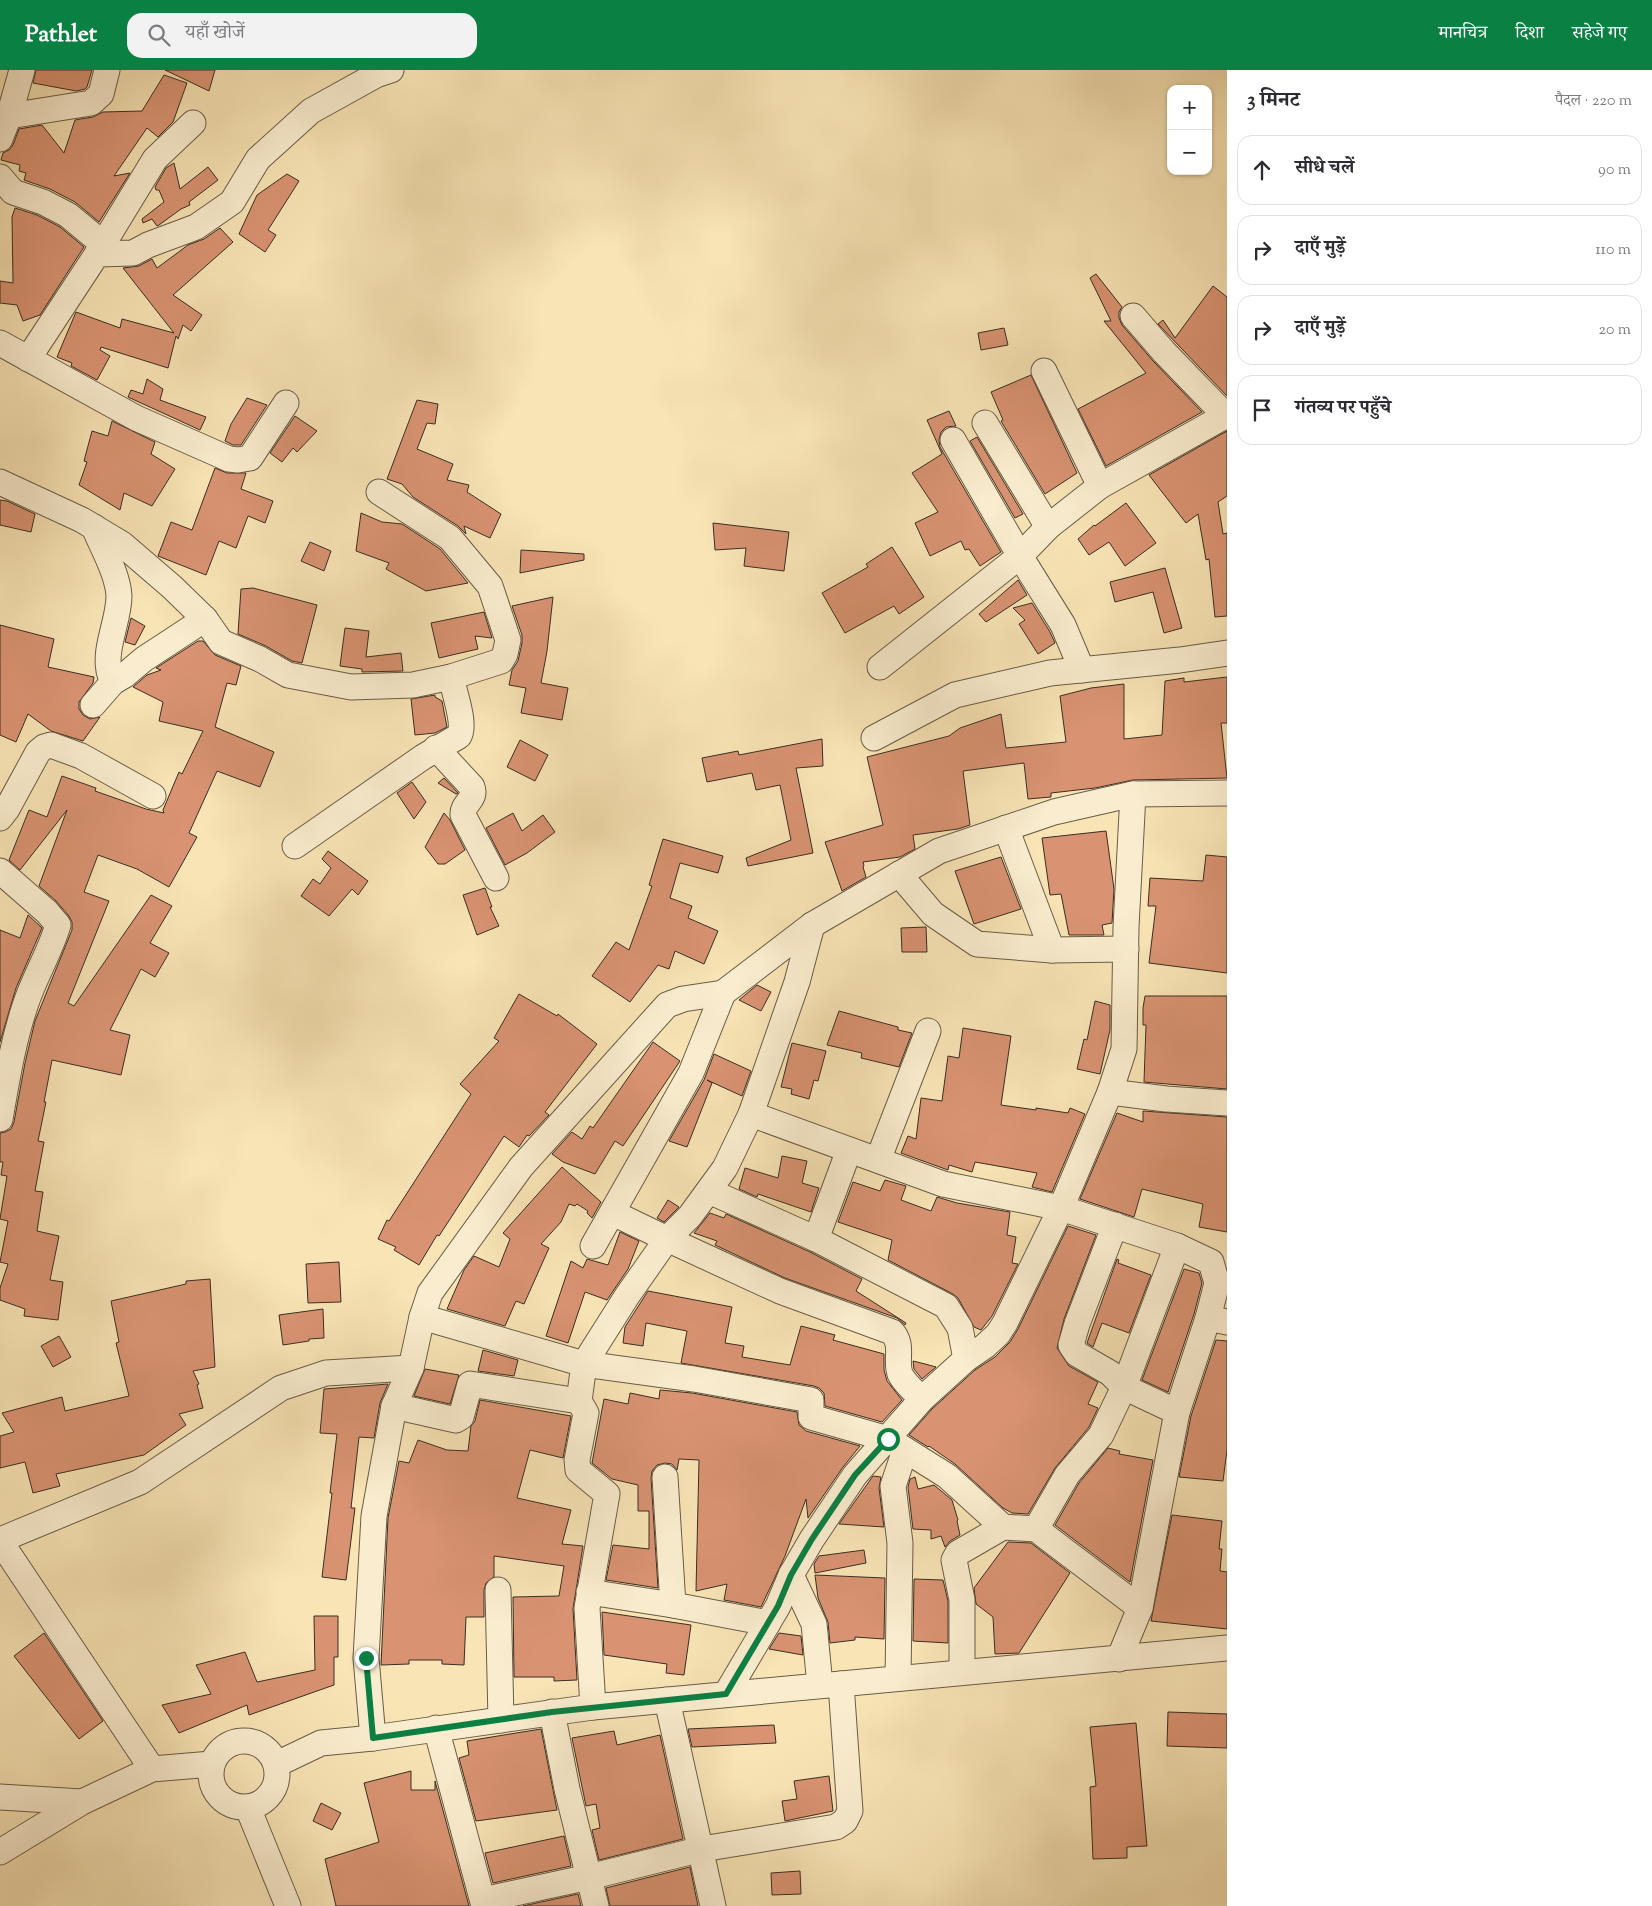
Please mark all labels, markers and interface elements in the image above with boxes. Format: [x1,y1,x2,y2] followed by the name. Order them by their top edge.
[127,13,477,58] search box
[25,18,97,52] text: Pathlet
[185,20,245,47] text: यहाँ खोजें
[145,21,173,49] icon: search
[1439,21,1487,47] text: मानचित्र
[1515,21,1544,47] text: दिशा
[1572,21,1627,47] text: सहेजे गए
[1167,85,1212,175] map controls
[1167,85,1212,130] button: +
[1247,86,1300,116] text: 3 मिनट
[1555,90,1632,113] text: पैदल · 220 m
[1167,130,1212,175] button: −
[1295,155,1354,182] text: सीधे चलें
[1248,156,1276,184] icon: ahead
[1598,159,1631,182] text: 90 m
[1295,235,1346,262] text: दाएँ मुड़ें
[1248,236,1276,264] icon: right
[1595,239,1631,262] text: 110 m
[1295,315,1346,342] text: दाएँ मुड़ें
[1248,316,1276,344] icon: right
[1598,319,1631,342] text: 20 m
[1295,395,1391,422] text: गंतव्य पर पहुँचे
[1248,396,1276,424] icon: arrive
[877,1428,900,1451] route start
[355,1647,378,1670] route end

